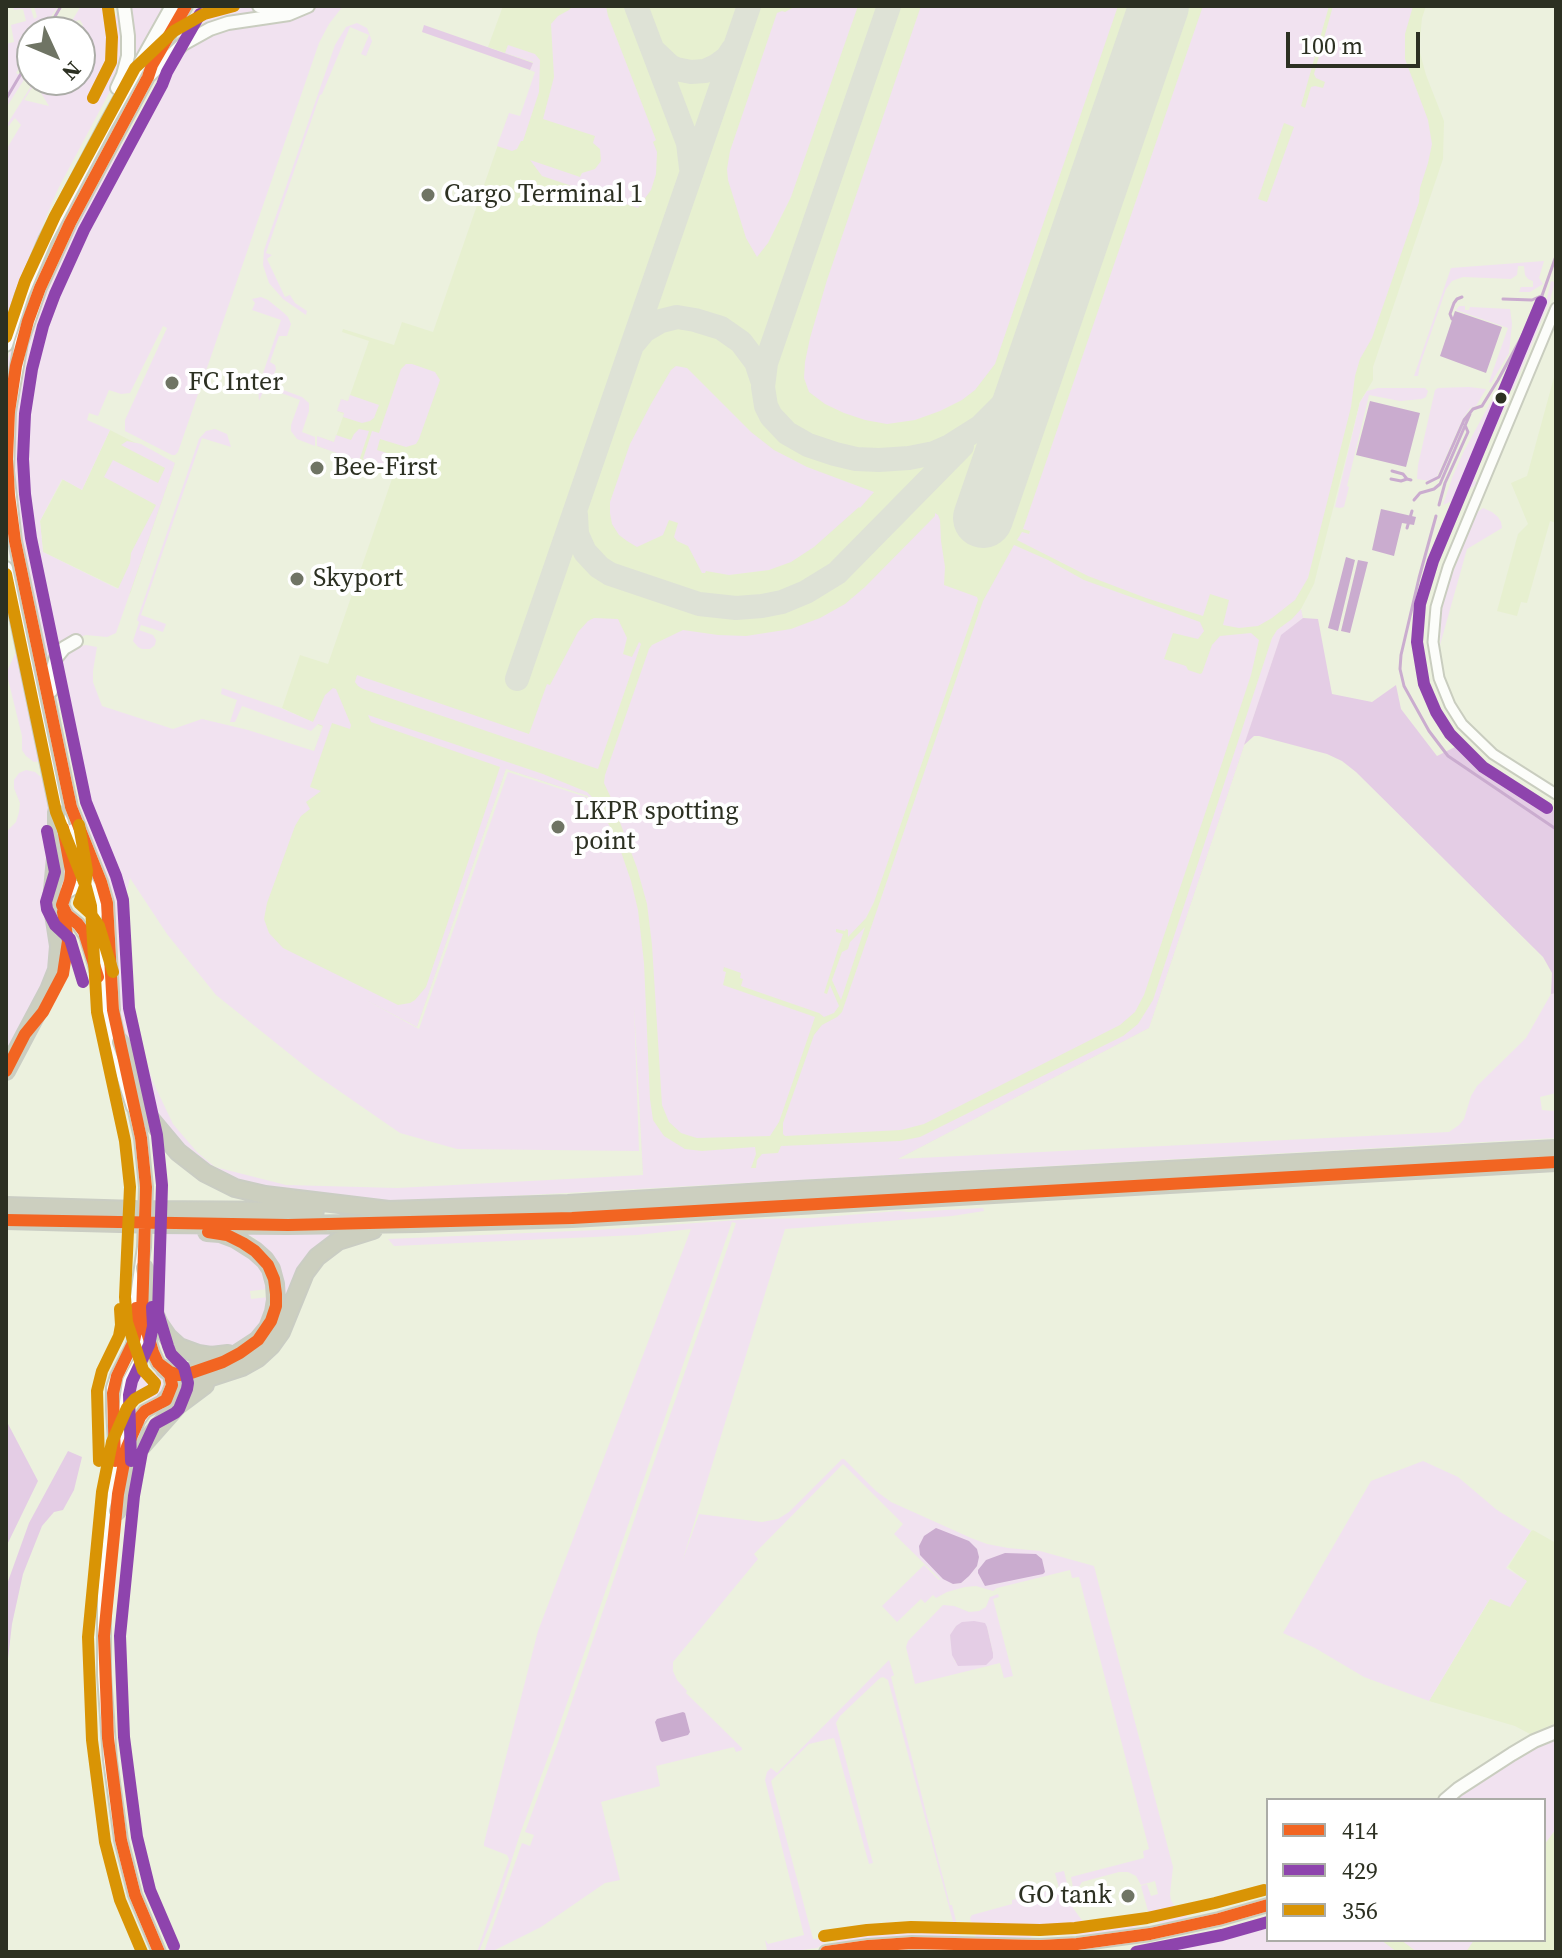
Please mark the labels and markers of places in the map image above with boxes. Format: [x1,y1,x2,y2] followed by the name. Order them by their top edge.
[444,179,643,211] place label: Cargo Terminal 1
[419,186,437,204] marker: Cargo Terminal 1
[188,367,283,399] place label: FC Inter
[163,374,181,392] marker: FC Inter
[1493,390,1509,406] unlabelled marker
[333,452,437,484] place label: Bee-First
[308,459,326,477] marker: Bee-First
[313,563,403,595] place label: Skyport
[288,570,306,588] marker: Skyport
[574,796,739,858] place label: LKPR spotting point
[549,818,567,836] marker: LKPR spotting point
[1018,1880,1112,1912] place label: GO tank
[1119,1887,1137,1905] marker: GO tank

